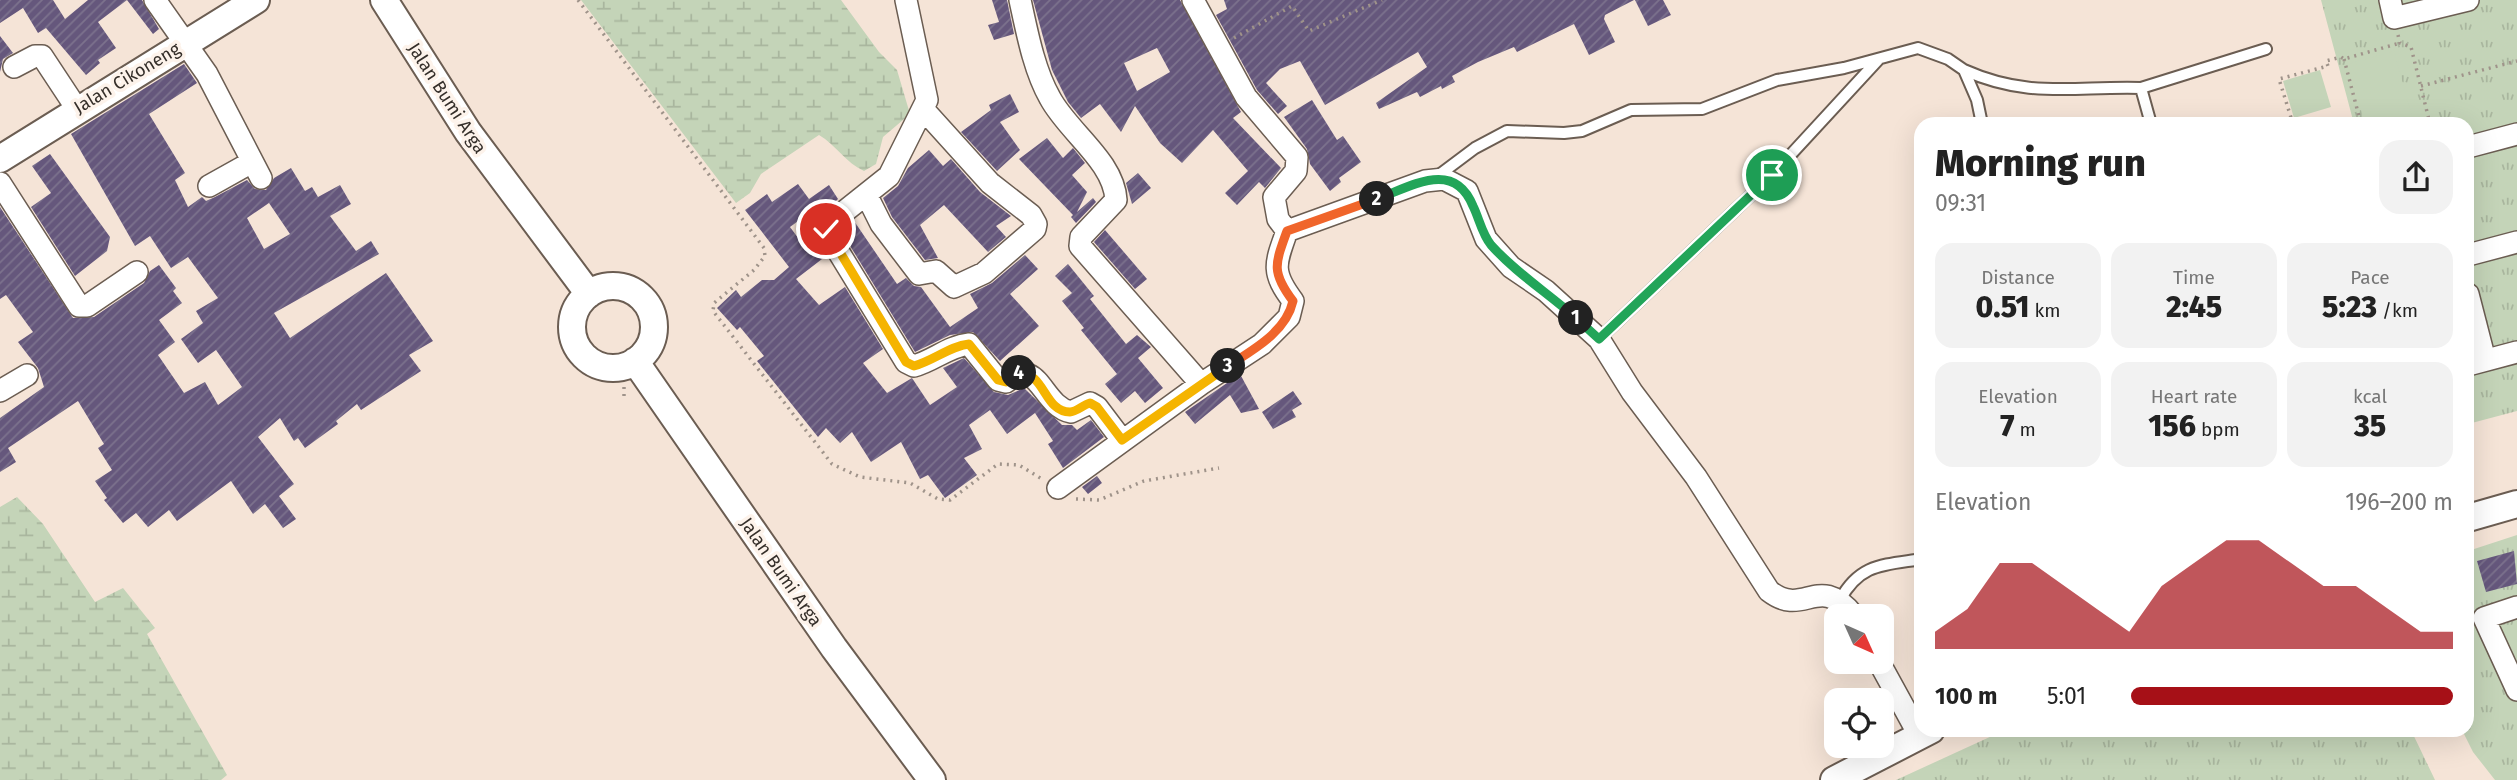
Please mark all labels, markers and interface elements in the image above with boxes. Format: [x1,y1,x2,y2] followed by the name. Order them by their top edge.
[70,37,185,118] street label: Jalan Cikoneng
[403,38,491,158] street label: Jalan Bumi Arga
[1935,140,2146,186] text: Morning run
[2379,140,2453,214] button: share
[1742,145,1802,205] pin
[1753,156,1791,194] icon: arrive
[1360,182,1394,216] pin: 2
[1372,187,1381,210] text: 2
[1935,189,1986,217] text: 09:31
[796,199,856,259] pin
[807,210,845,248] icon: check
[1981,266,2055,289] text: Distance
[2173,266,2215,289] text: Time
[2350,266,2390,289] text: Pace
[1975,289,2030,325] text: 0.51
[2166,289,2222,325] text: 2:45
[2322,289,2377,325] text: 5:23
[2030,299,2061,322] text: km
[2377,299,2418,322] text: /km
[1558,300,1594,336] pin: 1
[1571,306,1580,329] text: 1
[1210,348,1246,384] pin: 3
[1223,354,1232,377] text: 3
[1002,356,1036,390] pin: 4
[1013,361,1024,384] text: 4
[1978,385,2058,408] text: Elevation
[2151,385,2237,408] text: Heart rate
[2353,385,2387,408] text: kcal
[2000,408,2014,444] text: 7
[2148,408,2196,444] text: 156
[2354,408,2386,444] text: 35
[2014,418,2036,441] text: m
[2196,418,2240,441] text: bpm
[1935,488,2031,516] text: Elevation
[2345,488,2453,516] text: 196–200 m
[735,513,827,631] street label: Jalan Bumi Arga
[1824,604,1894,674] north arrow
[1824,604,1894,758] map controls
[1935,682,1997,710] text: 100 m
[2047,682,2086,710] text: 5:01
[1824,688,1894,758] button: locate

